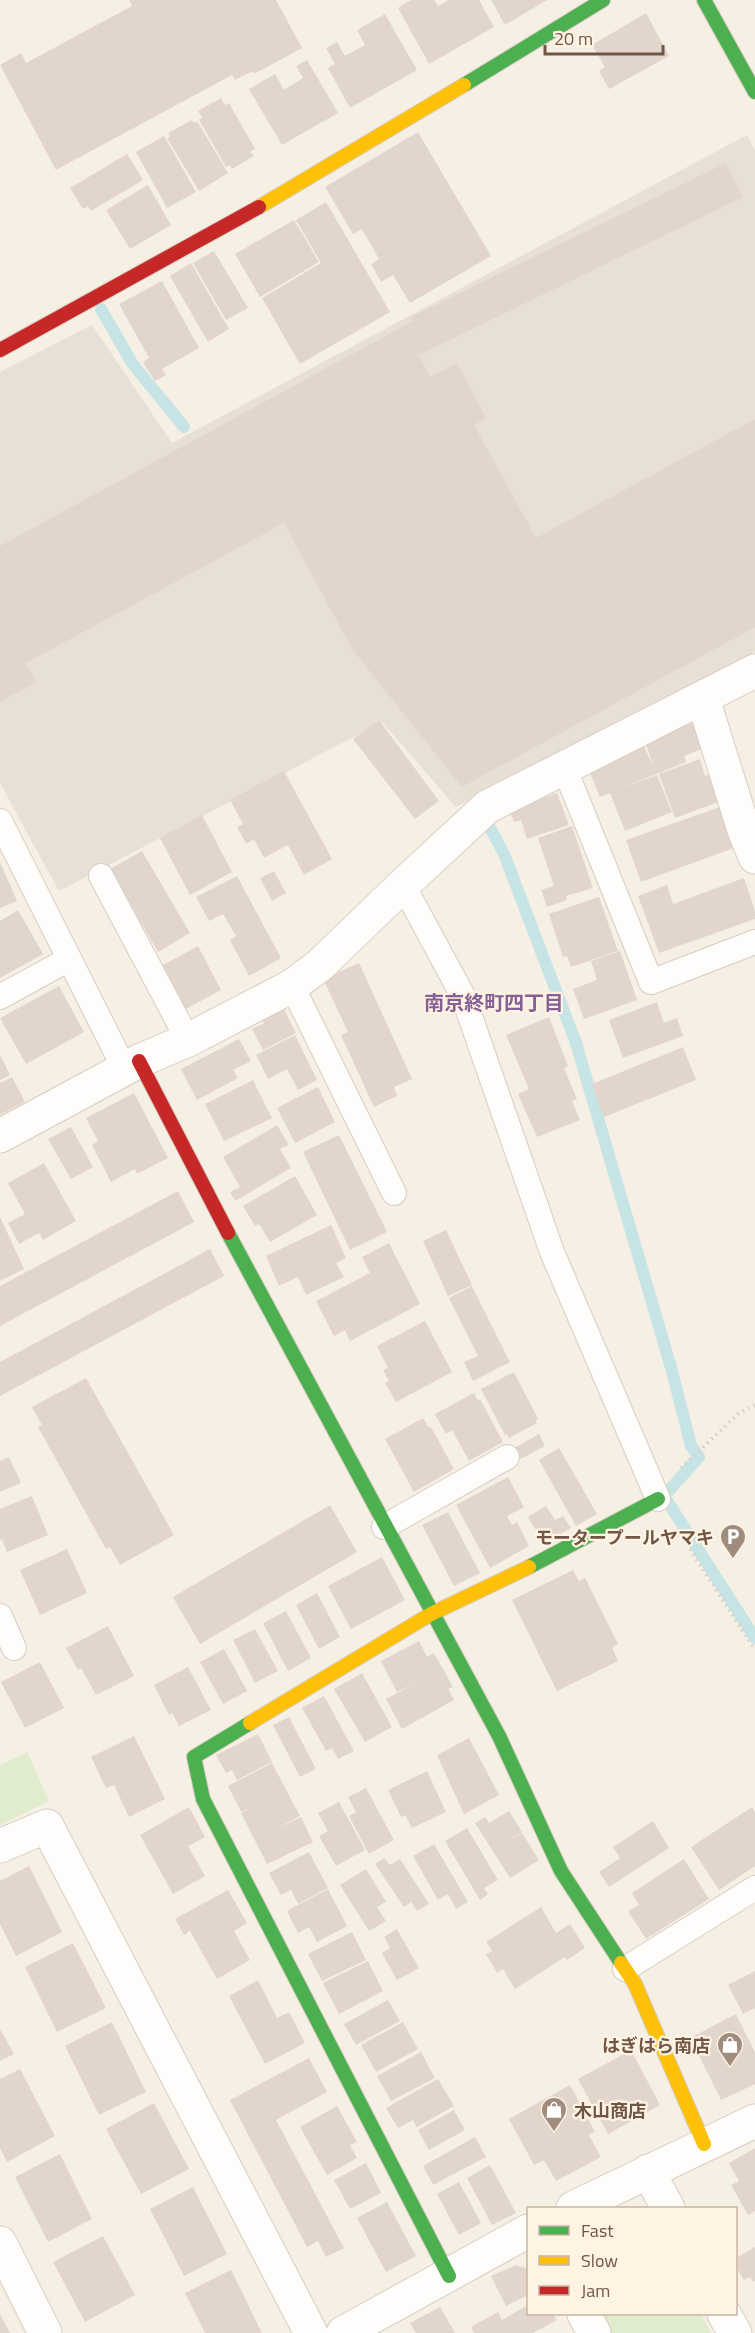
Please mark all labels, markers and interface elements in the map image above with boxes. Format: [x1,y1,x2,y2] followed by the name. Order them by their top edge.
[545,18,664,56] scale bar
[554,25,593,52] text: 20 m
[424,987,564,1018] district label: 南京終町四丁目
[718,1522,748,1560] parking icon: モータープールヤマキ
[535,1524,714,1551] place label: モータープールヤマキ
[715,2030,745,2068] shop icon: はぎはら南店
[602,2032,710,2059] place label: はぎはら南店
[539,2095,569,2133] shop icon: 木山商店
[574,2097,646,2124] place label: 木山商店
[527,2207,737,2315] legend
[581,2217,614,2244] text: Fast
[581,2247,618,2274] text: Slow
[581,2277,610,2304] text: Jam

